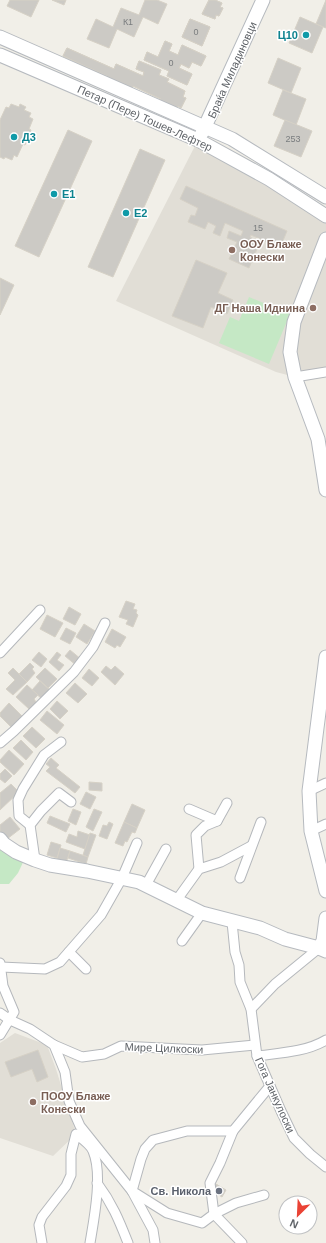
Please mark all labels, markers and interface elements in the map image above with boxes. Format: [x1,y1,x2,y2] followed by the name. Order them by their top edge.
[123,17,133,27] house number: К1
[205,20,259,120] street label: Браќа Миладиновци
[193,27,199,37] house number: 0
[278,29,298,41] place label: Ц10
[301,30,311,40] marker: Ц10
[168,58,174,68] house number: 0
[76,83,214,153] street label: Петар (Пере) Тошев-Лефтер
[22,131,36,143] place label: Д3
[9,132,19,142] marker: Д3
[285,134,301,144] house number: 253
[62,188,75,200] place label: Е1
[49,189,59,199] marker: Е1
[134,207,147,219] place label: Е2
[121,208,131,218] marker: Е2
[253,223,263,233] house number: 15
[240,238,302,263] place label: ООУ Блаже Конески
[227,245,237,255] marker: ООУ Блаже Конески
[214,302,306,314] place label: ДГ Наша Иднина
[308,303,318,313] marker: ДГ Наша Иднина
[124,1041,204,1055] street label: Мире Цилкоски
[253,1055,297,1135] street label: Гога Јанкулоски
[41,1090,110,1115] place label: ПООУ Блаже Конески
[28,1097,38,1107] marker: ПООУ Блаже Конески
[151,1185,212,1197] place label: Св. Никола
[214,1186,224,1196] marker: Св. Никола
[278,1195,318,1235] north arrow
[288,1217,300,1231] text: N

